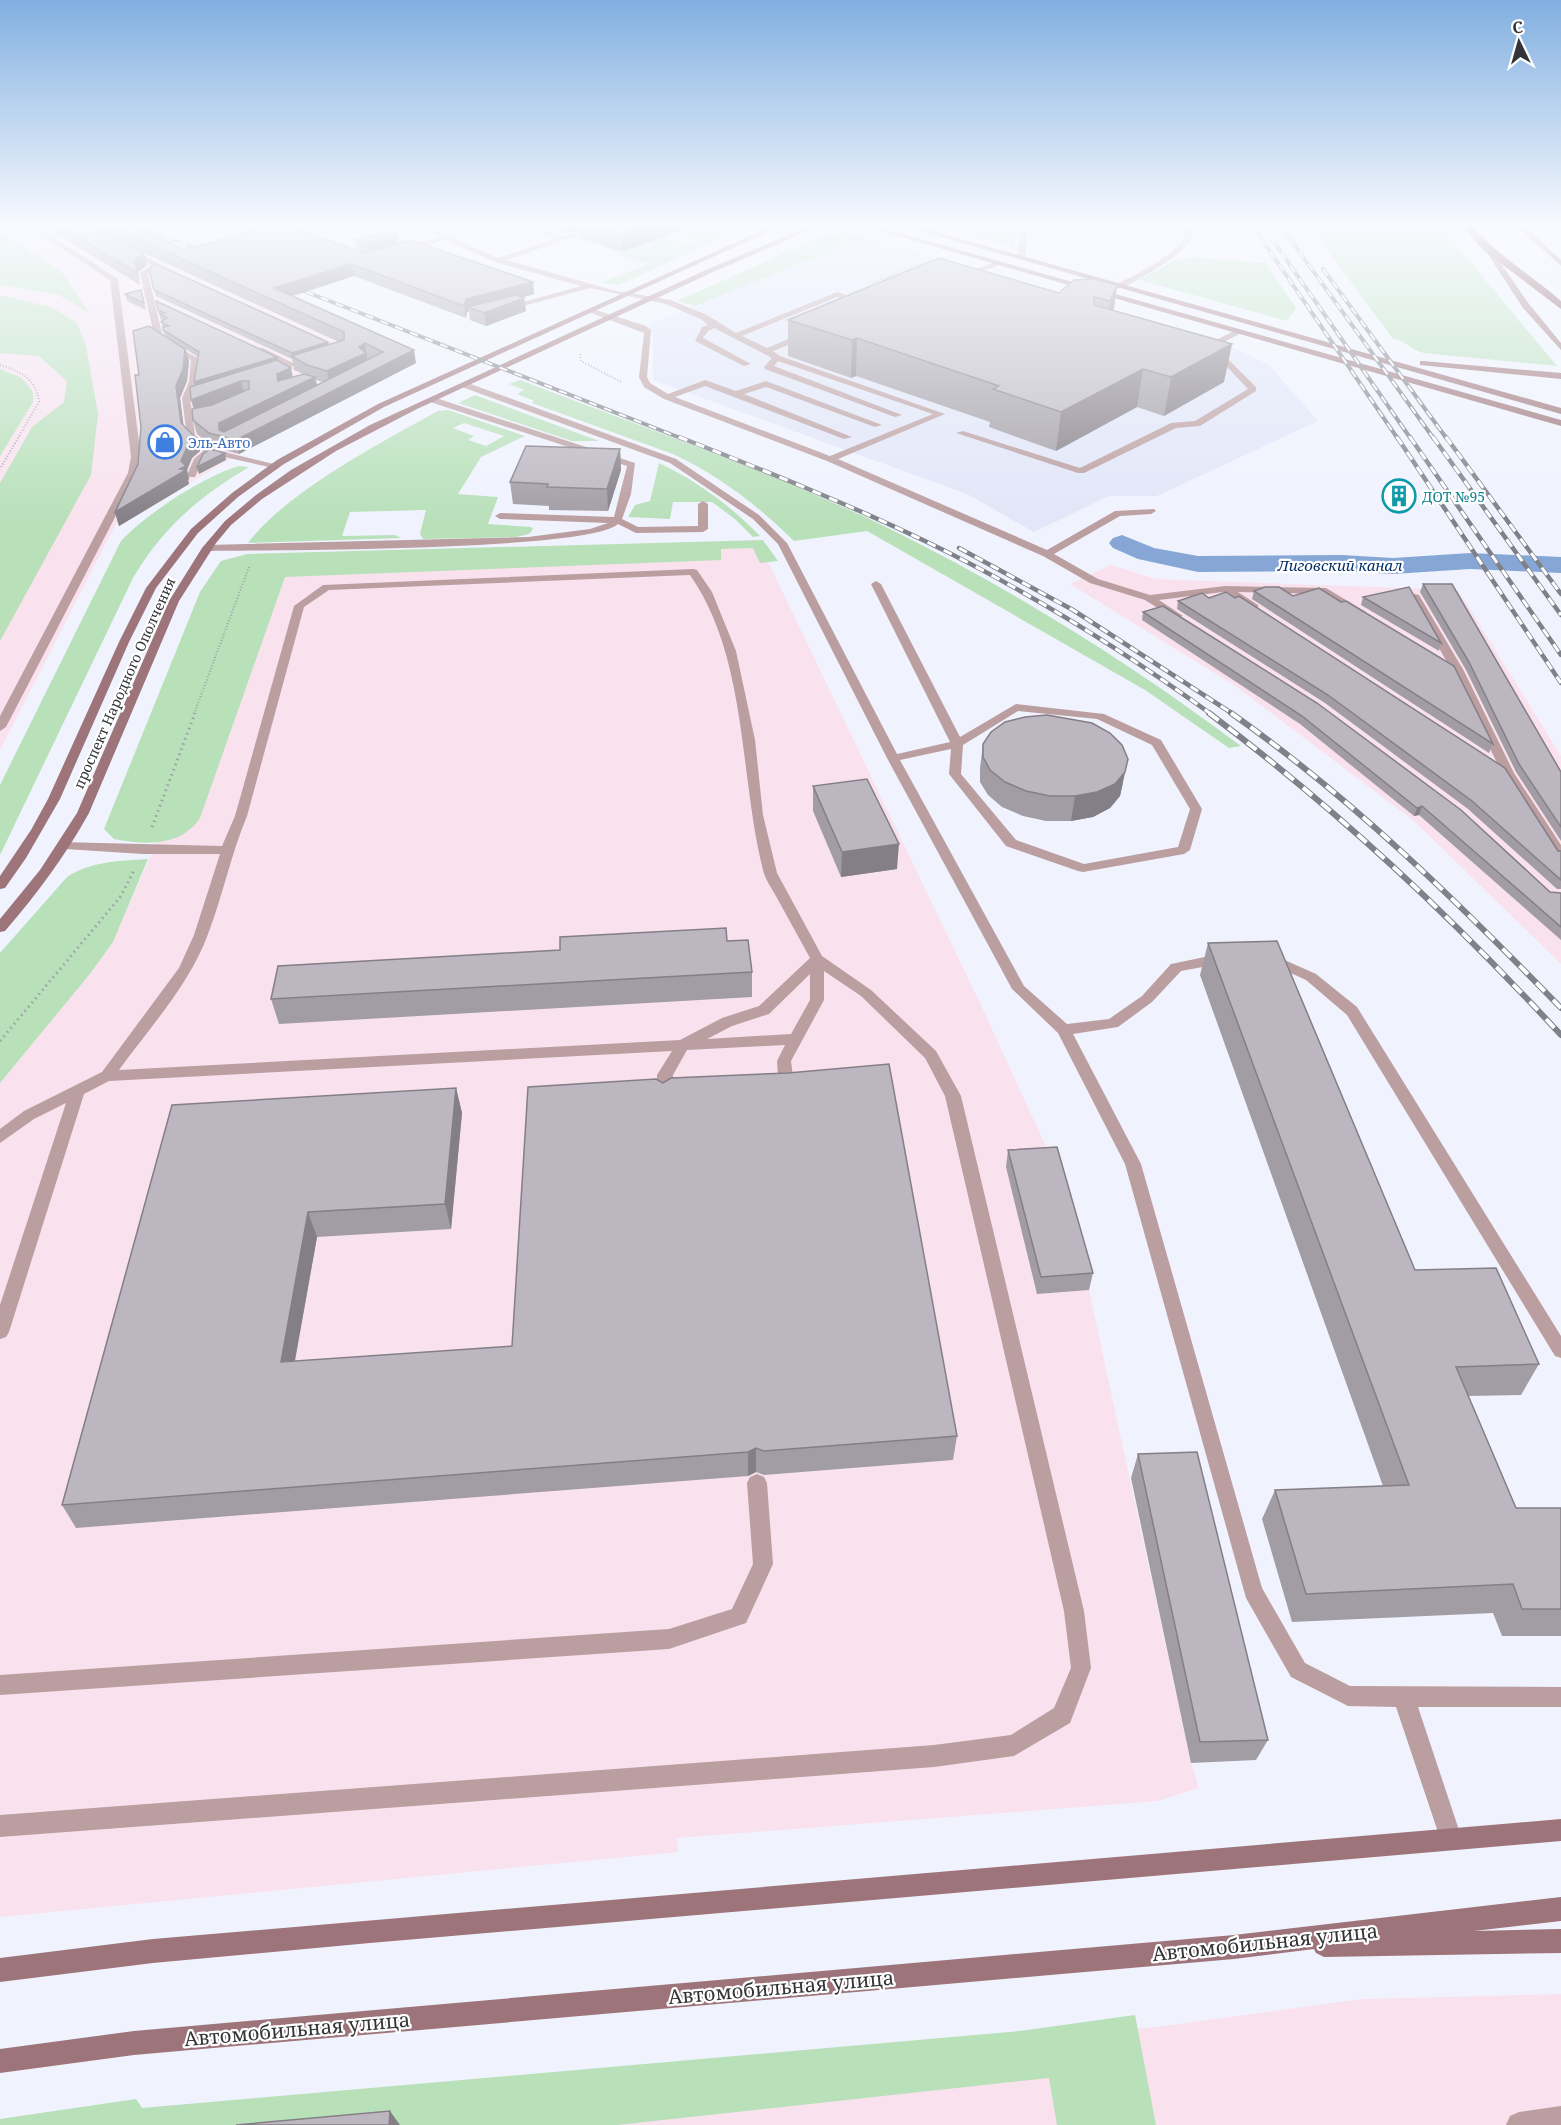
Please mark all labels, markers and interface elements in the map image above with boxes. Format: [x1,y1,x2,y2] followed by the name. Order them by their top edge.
[1489,12,1549,72] north arrow
[1511,16,1524,38] text: С
[147,424,183,460] shop icon: Эль-Авто
[188,433,250,452] place label: Эль-Авто
[1381,478,1417,514] building icon: ДОТ №95
[1422,487,1485,506] place label: ДОТ №95
[1277,555,1402,575] water label: Лиговский канал
[69,574,179,792] street label: проспект Народного Ополчения
[1151,1917,1379,1967] street label: Автомобильная улица
[667,1964,895,2010] street label: Автомобильная улица
[183,2006,411,2052] street label: Автомобильная улица

